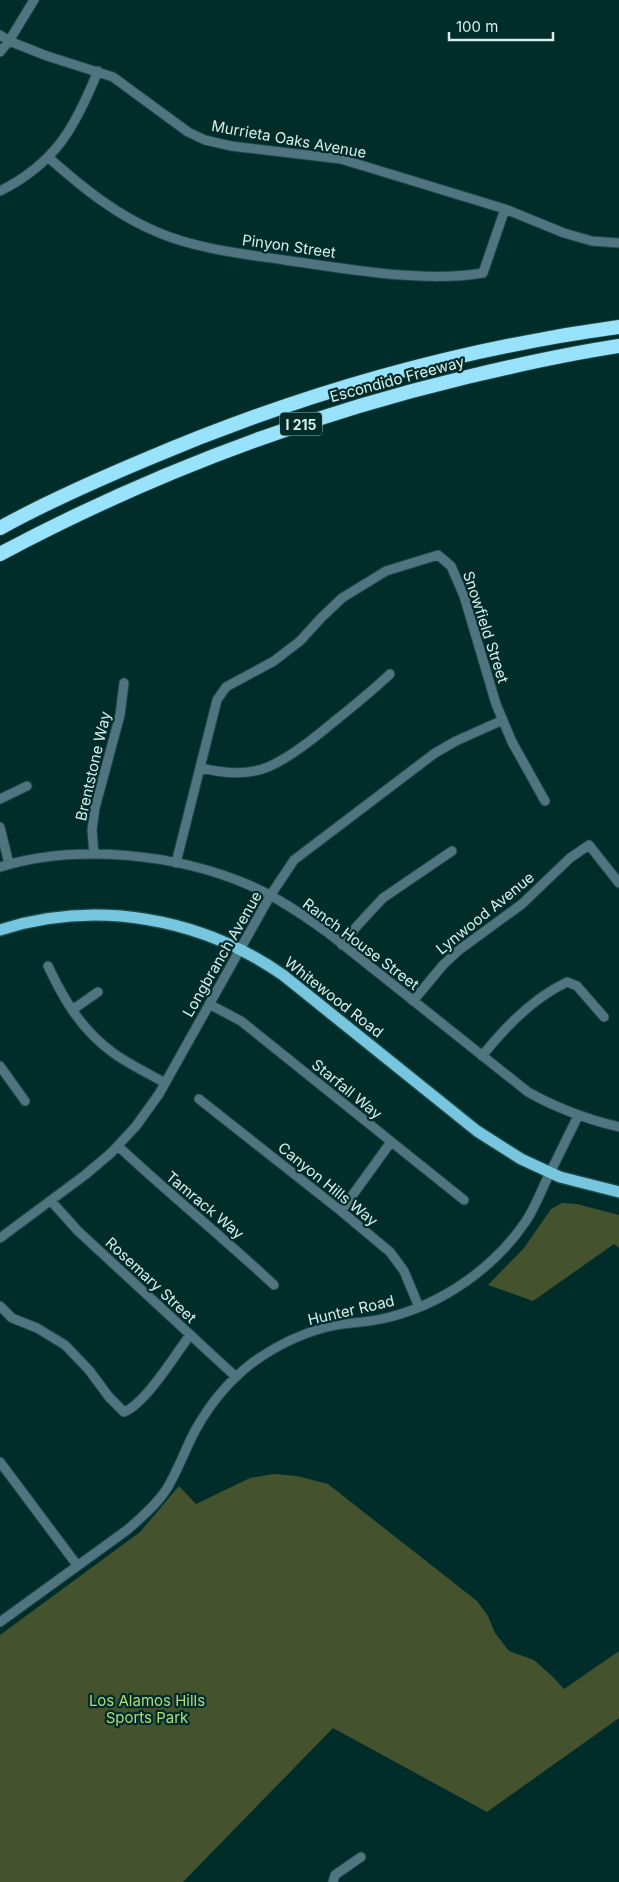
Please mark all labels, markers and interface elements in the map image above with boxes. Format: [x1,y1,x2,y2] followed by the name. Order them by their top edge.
[449,10,553,42] scale bar
[456,17,498,36] text: 100 m
[210,116,368,162] street label: Murrieta Oaks Avenue
[241,230,337,262] street label: Pinyon Street
[328,352,467,406] street label: Escondido Freeway
[280,412,322,436] road number: I 215
[459,569,513,686] street label: Snowfield Street
[71,709,115,823] street label: Brentstone Way
[432,868,538,958] street label: Lynwood Avenue
[178,888,266,1020] street label: Longbranch Avenue
[299,894,423,994] street label: Ranch House Street
[281,953,387,1041] street label: Whitewood Road
[308,1055,386,1123] street label: Starfall Way
[274,1138,382,1230] street label: Canyon Hills Way
[162,1167,248,1243] street label: Tamrack Way
[102,1233,201,1327] street label: Rosemary Street
[306,1291,396,1329] street label: Hunter Road
[89,1691,205,1727] park label: Los Alamos Hills Sports Park

